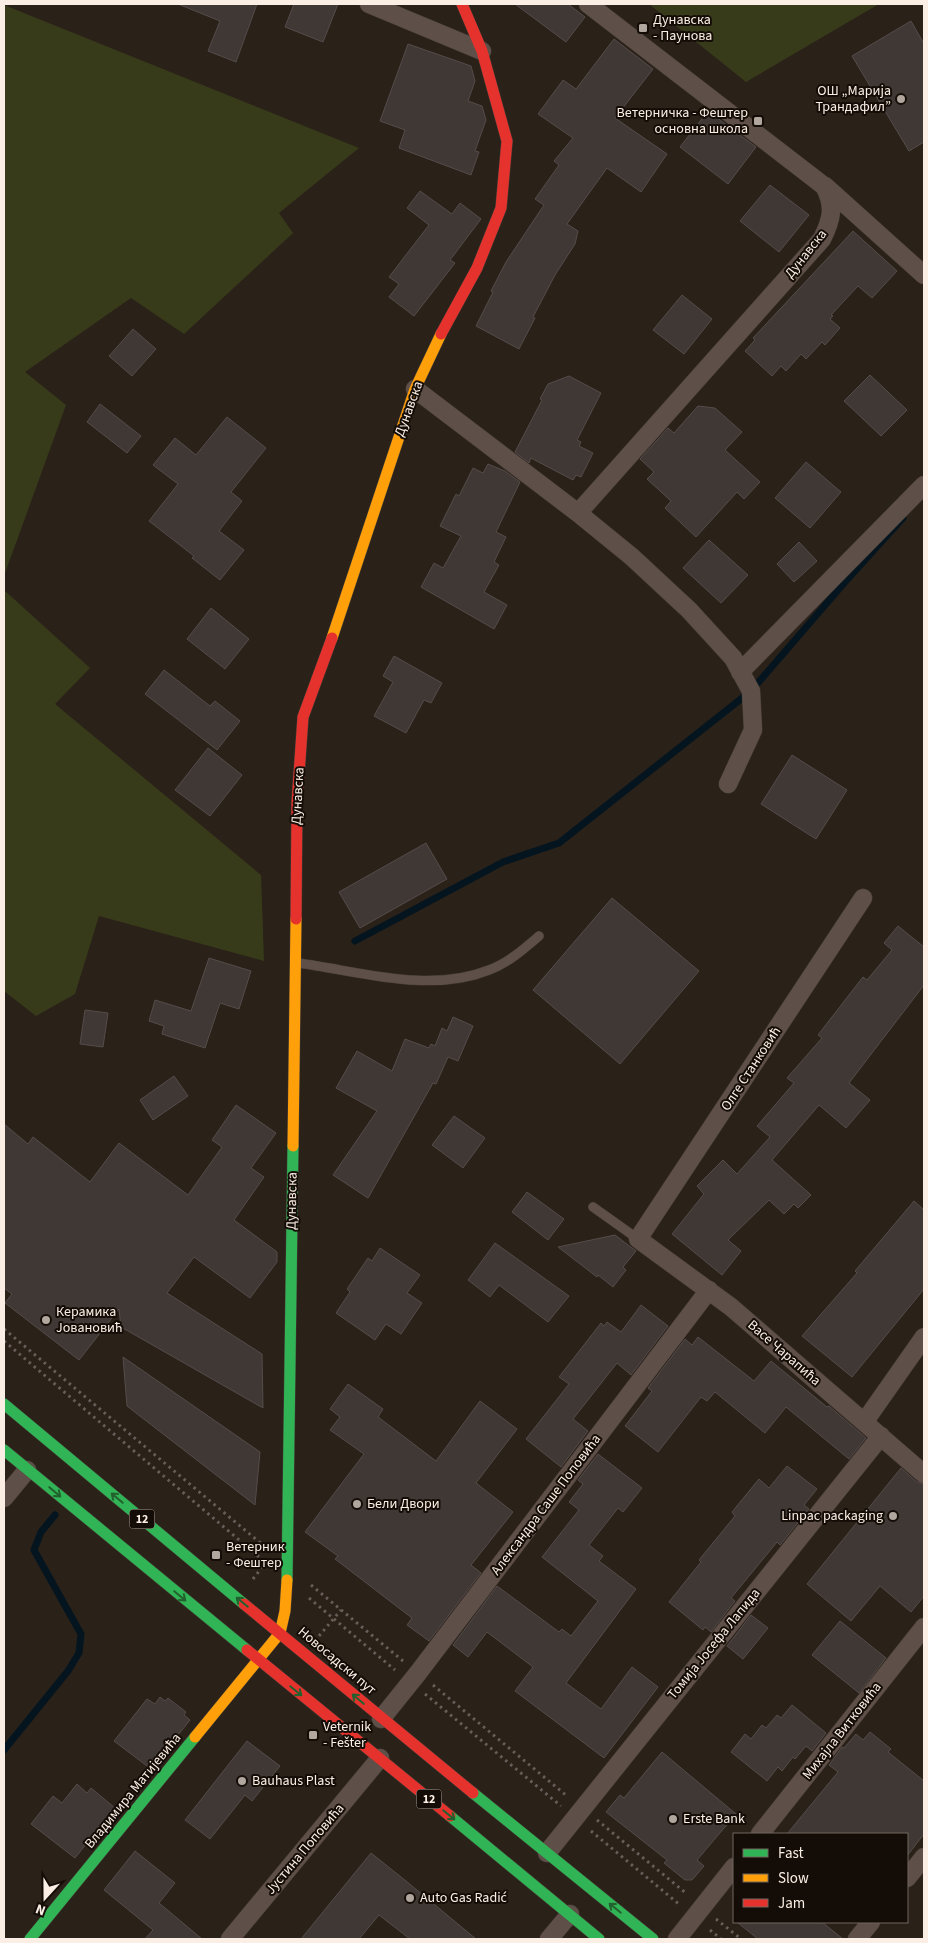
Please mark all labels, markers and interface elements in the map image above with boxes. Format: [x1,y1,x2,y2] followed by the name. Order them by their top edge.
[653,10,712,46] place label: Дунавска - Паунова
[637,22,649,34] marker: Дунавска - Паунова
[815,81,891,117] place label: ОШ „Марија Трандафил”
[895,93,907,105] marker: ОШ „Марија Трандафил”
[617,103,748,139] place label: Ветерничка - Фештер основна школа
[752,115,764,127] marker: Ветерничка - Фештер основна школа
[780,225,832,283] street label: Дунавска
[390,378,428,440] street label: Дунавска
[287,767,309,825] street label: Дунавска
[716,1023,786,1115] street label: Олге Станковић
[281,1172,303,1230] street label: Дунавска
[56,1302,122,1338] place label: Керамика Јовановић
[40,1314,52,1326] marker: Керамика Јовановић
[743,1315,825,1391] street label: Васе Чарапића
[486,1430,606,1580] street label: Александра Саше Поповића
[48,1487,61,1498] one-way arrow
[111,1493,124,1504] one-way arrow
[367,1494,440,1514] place label: Бели Двори
[351,1498,363,1510] marker: Бели Двори
[781,1506,883,1526] place label: Linpac packaging
[130,1510,154,1528] road number: 12
[887,1510,899,1522] marker: Linpac packaging
[226,1537,285,1573] place label: Ветерник - Фештер
[210,1549,222,1561] marker: Ветерник - Фештер
[663,1584,765,1704] street label: Томија Јосефа Лапида
[173,1590,186,1601] one-way arrow
[236,1597,249,1608] one-way arrow
[293,1622,381,1700] street label: Новосадски пут
[798,1678,886,1784] street label: Михајла Витковића
[289,1685,302,1696] one-way arrow
[352,1694,365,1705] one-way arrow
[323,1717,371,1753] place label: Veternik - Fešter
[80,1729,186,1853] street label: Владимира Матијевића
[307,1729,319,1741] marker: Veternik - Fešter
[252,1771,335,1791] place label: Bauhaus Plast
[236,1775,248,1787] marker: Bauhaus Plast
[416,1790,442,1808] road number: 12
[261,1799,349,1899] street label: Јустина Поповића
[683,1809,745,1829] place label: Erste Bank
[443,1810,456,1821] one-way arrow
[667,1813,679,1825] marker: Erste Bank
[733,1833,908,1923] legend
[778,1843,804,1864] text: Fast
[778,1868,809,1889] text: Slow
[20,1873,70,1923] north arrow
[420,1888,508,1908] place label: Auto Gas Radić
[404,1892,416,1904] marker: Auto Gas Radić
[778,1893,805,1914] text: Jam
[33,1898,49,1920] text: N
[609,1903,622,1914] one-way arrow

